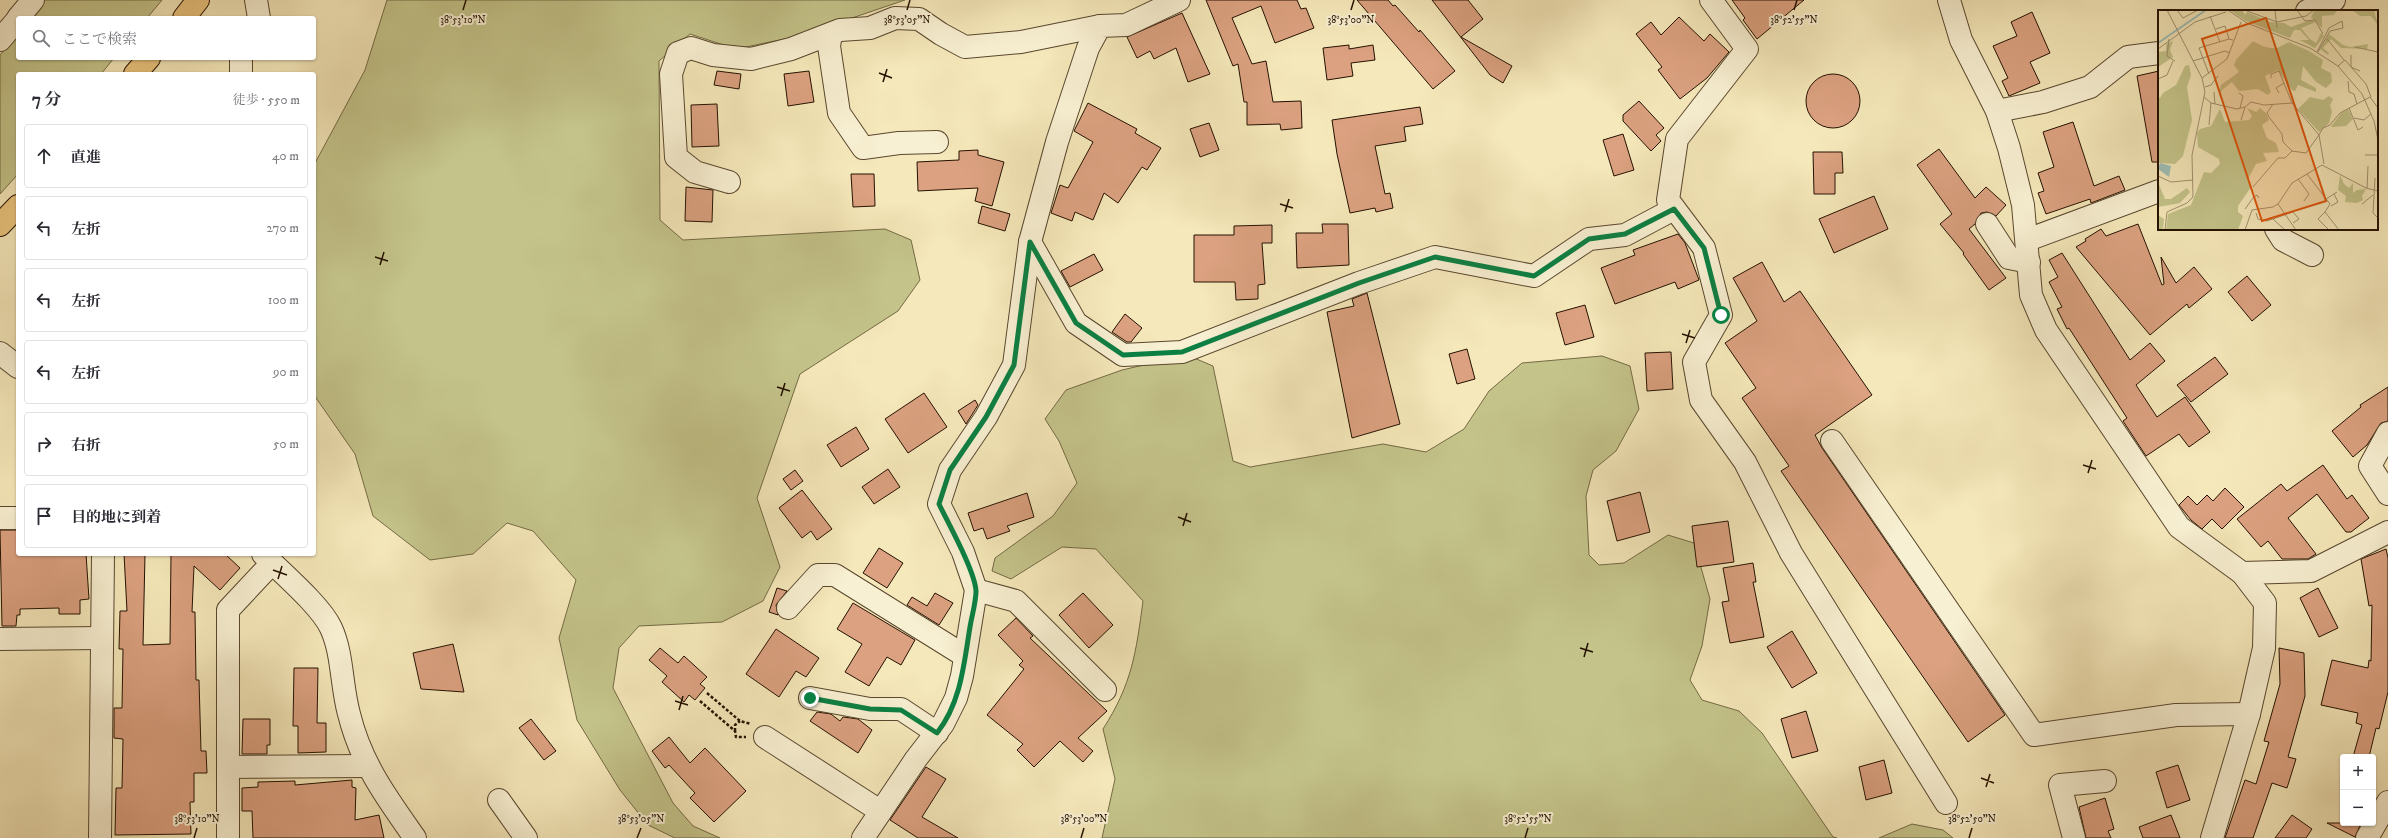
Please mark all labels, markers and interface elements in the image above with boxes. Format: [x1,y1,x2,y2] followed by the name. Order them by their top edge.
[2158,10,2378,230] inset map
[440,14,486,26] text: 38°53'10"N
[884,14,930,26] text: 38°53'05"N
[1327,14,1375,26] text: 38°53'00"N
[1770,14,1818,26] text: 38°52'55"N
[16,16,316,60] search box
[30,27,52,49] icon: search
[62,30,137,49] text: ここで検索
[32,89,62,111] text: 7 分
[233,92,300,108] text: 徒歩 · 550 m
[33,145,55,167] icon: ahead
[71,148,101,167] text: 直進
[272,148,299,164] text: 40 m
[33,217,55,239] icon: left
[71,220,101,239] text: 左折
[267,220,299,236] text: 270 m
[33,289,55,311] icon: left
[71,292,101,311] text: 左折
[268,292,299,308] text: 100 m
[1712,306,1730,324] route start
[33,361,55,383] icon: left
[71,364,101,383] text: 左折
[273,364,299,380] text: 90 m
[33,433,55,455] icon: right
[71,436,101,455] text: 右折
[273,436,299,452] text: 50 m
[33,505,55,527] icon: arrive
[71,508,161,527] text: 目的地に到着
[801,689,819,707] route end
[2340,754,2376,826] map controls
[2340,754,2376,790] button: +
[2340,790,2376,826] button: −
[174,813,220,825] text: 38°53'10"N
[618,813,664,825] text: 38°53'05"N
[1060,813,1108,825] text: 38°53'00"N
[1504,813,1552,825] text: 38°52'55"N
[1948,813,1996,825] text: 38°52'50"N

